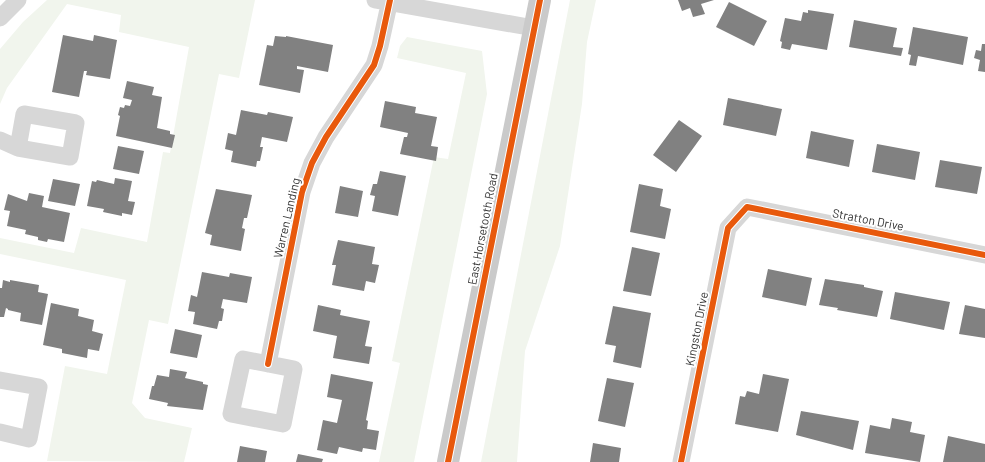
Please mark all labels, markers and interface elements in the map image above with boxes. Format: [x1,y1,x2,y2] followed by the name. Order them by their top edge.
[464,172,500,286] street label: East Horsetooth Road
[270,176,302,259] street label: Warren Landing
[831,205,905,233] street label: Stratton Drive
[682,291,710,367] street label: Kingston Drive

